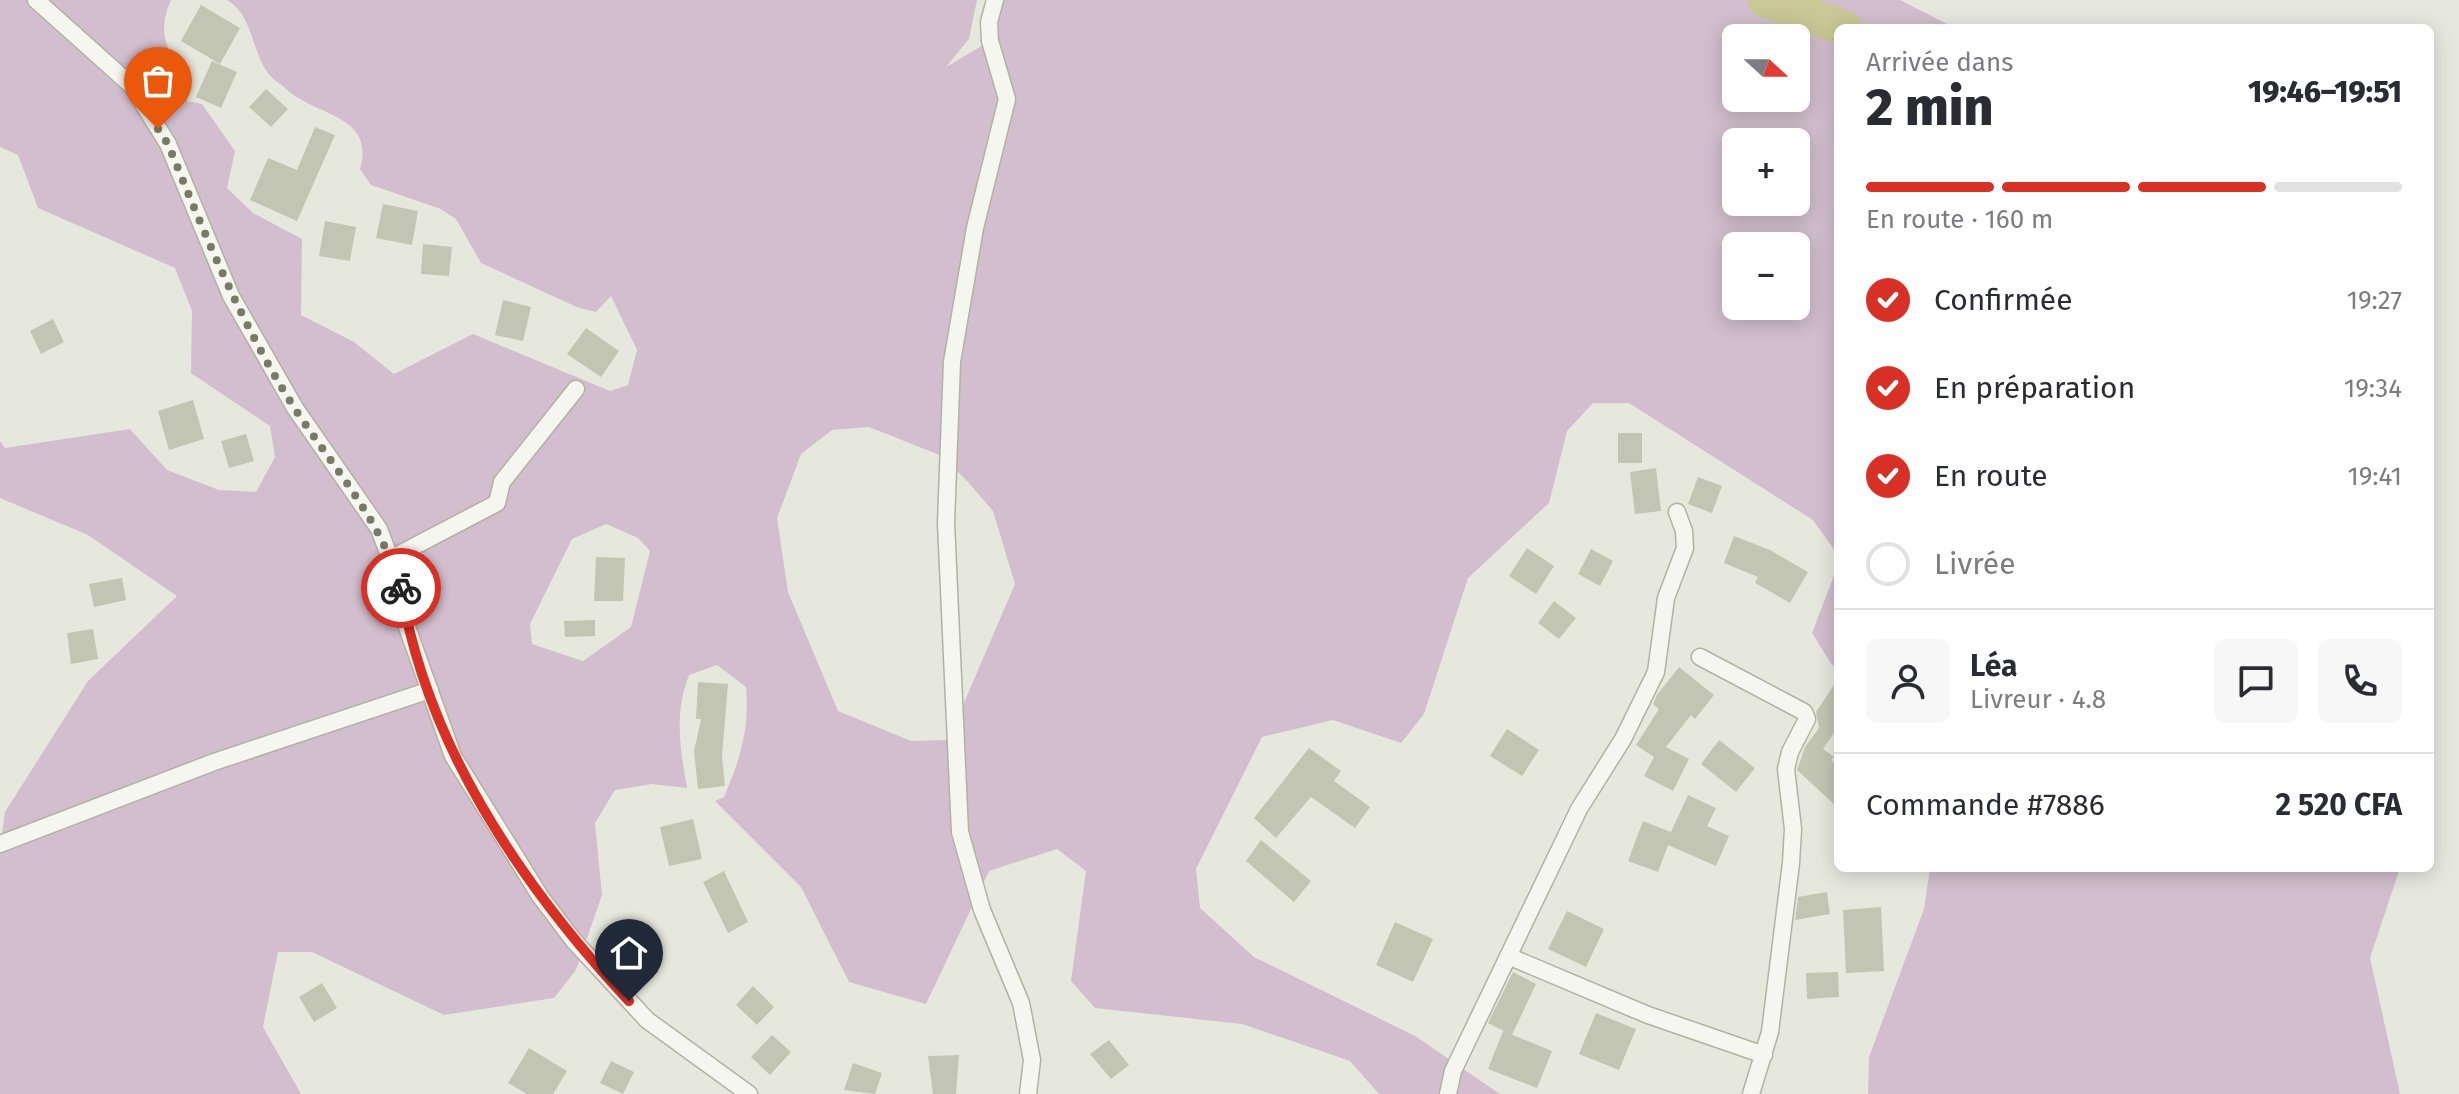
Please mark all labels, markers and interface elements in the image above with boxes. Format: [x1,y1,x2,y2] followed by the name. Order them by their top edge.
[1722,24,1810,112] north arrow
[1722,24,1810,320] map controls
[124,47,192,129] pin
[1866,47,2013,78] text: Arrivée dans
[136,59,180,103] icon: bag
[2248,74,2402,110] text: 19:46–19:51
[1866,76,1993,139] text: 2 min
[1722,128,1810,216] button: +
[1866,204,2053,235] text: En route · 160 m
[1722,232,1810,320] button: −
[1866,278,1910,322] icon: check
[1934,282,2073,318] text: Confirmée
[2347,285,2402,316] text: 19:27
[1866,366,1910,410] icon: check
[1934,370,2135,406] text: En préparation
[2344,373,2402,404] text: 19:34
[1866,454,1910,498] icon: check
[1934,458,2048,494] text: En route
[2347,461,2402,492] text: 19:41
[1934,546,2016,582] text: Livrée
[361,548,441,628] courier
[379,566,423,610] icon: bike
[1866,639,1950,723] button: person
[2214,639,2298,723] button: chat
[2318,639,2402,723] button: phone
[1970,648,2017,684] text: Léa
[1970,684,2106,715] text: Livreur · 4.8
[1866,787,2105,823] text: Commande #7886
[2275,787,2402,823] text: 2 520 CFA
[595,919,663,1001] pin
[607,931,651,975] icon: home

